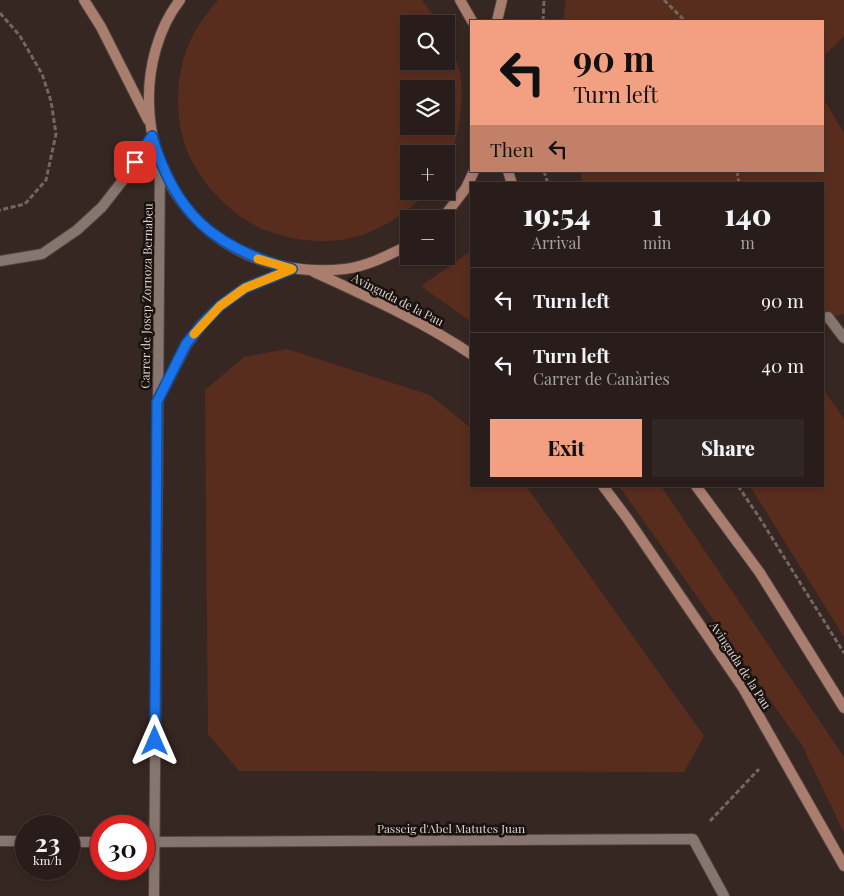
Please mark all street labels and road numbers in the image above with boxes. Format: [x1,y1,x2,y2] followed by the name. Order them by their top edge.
[136,203,156,389] street label: Carrer de Josep Zornoza Bernabeu
[349,269,447,329] street label: Avinguda de la Pau
[706,617,775,712] street label: Avinguda de la Pau
[377,820,525,836] street label: Passeig d'Abel Matutes Juan

